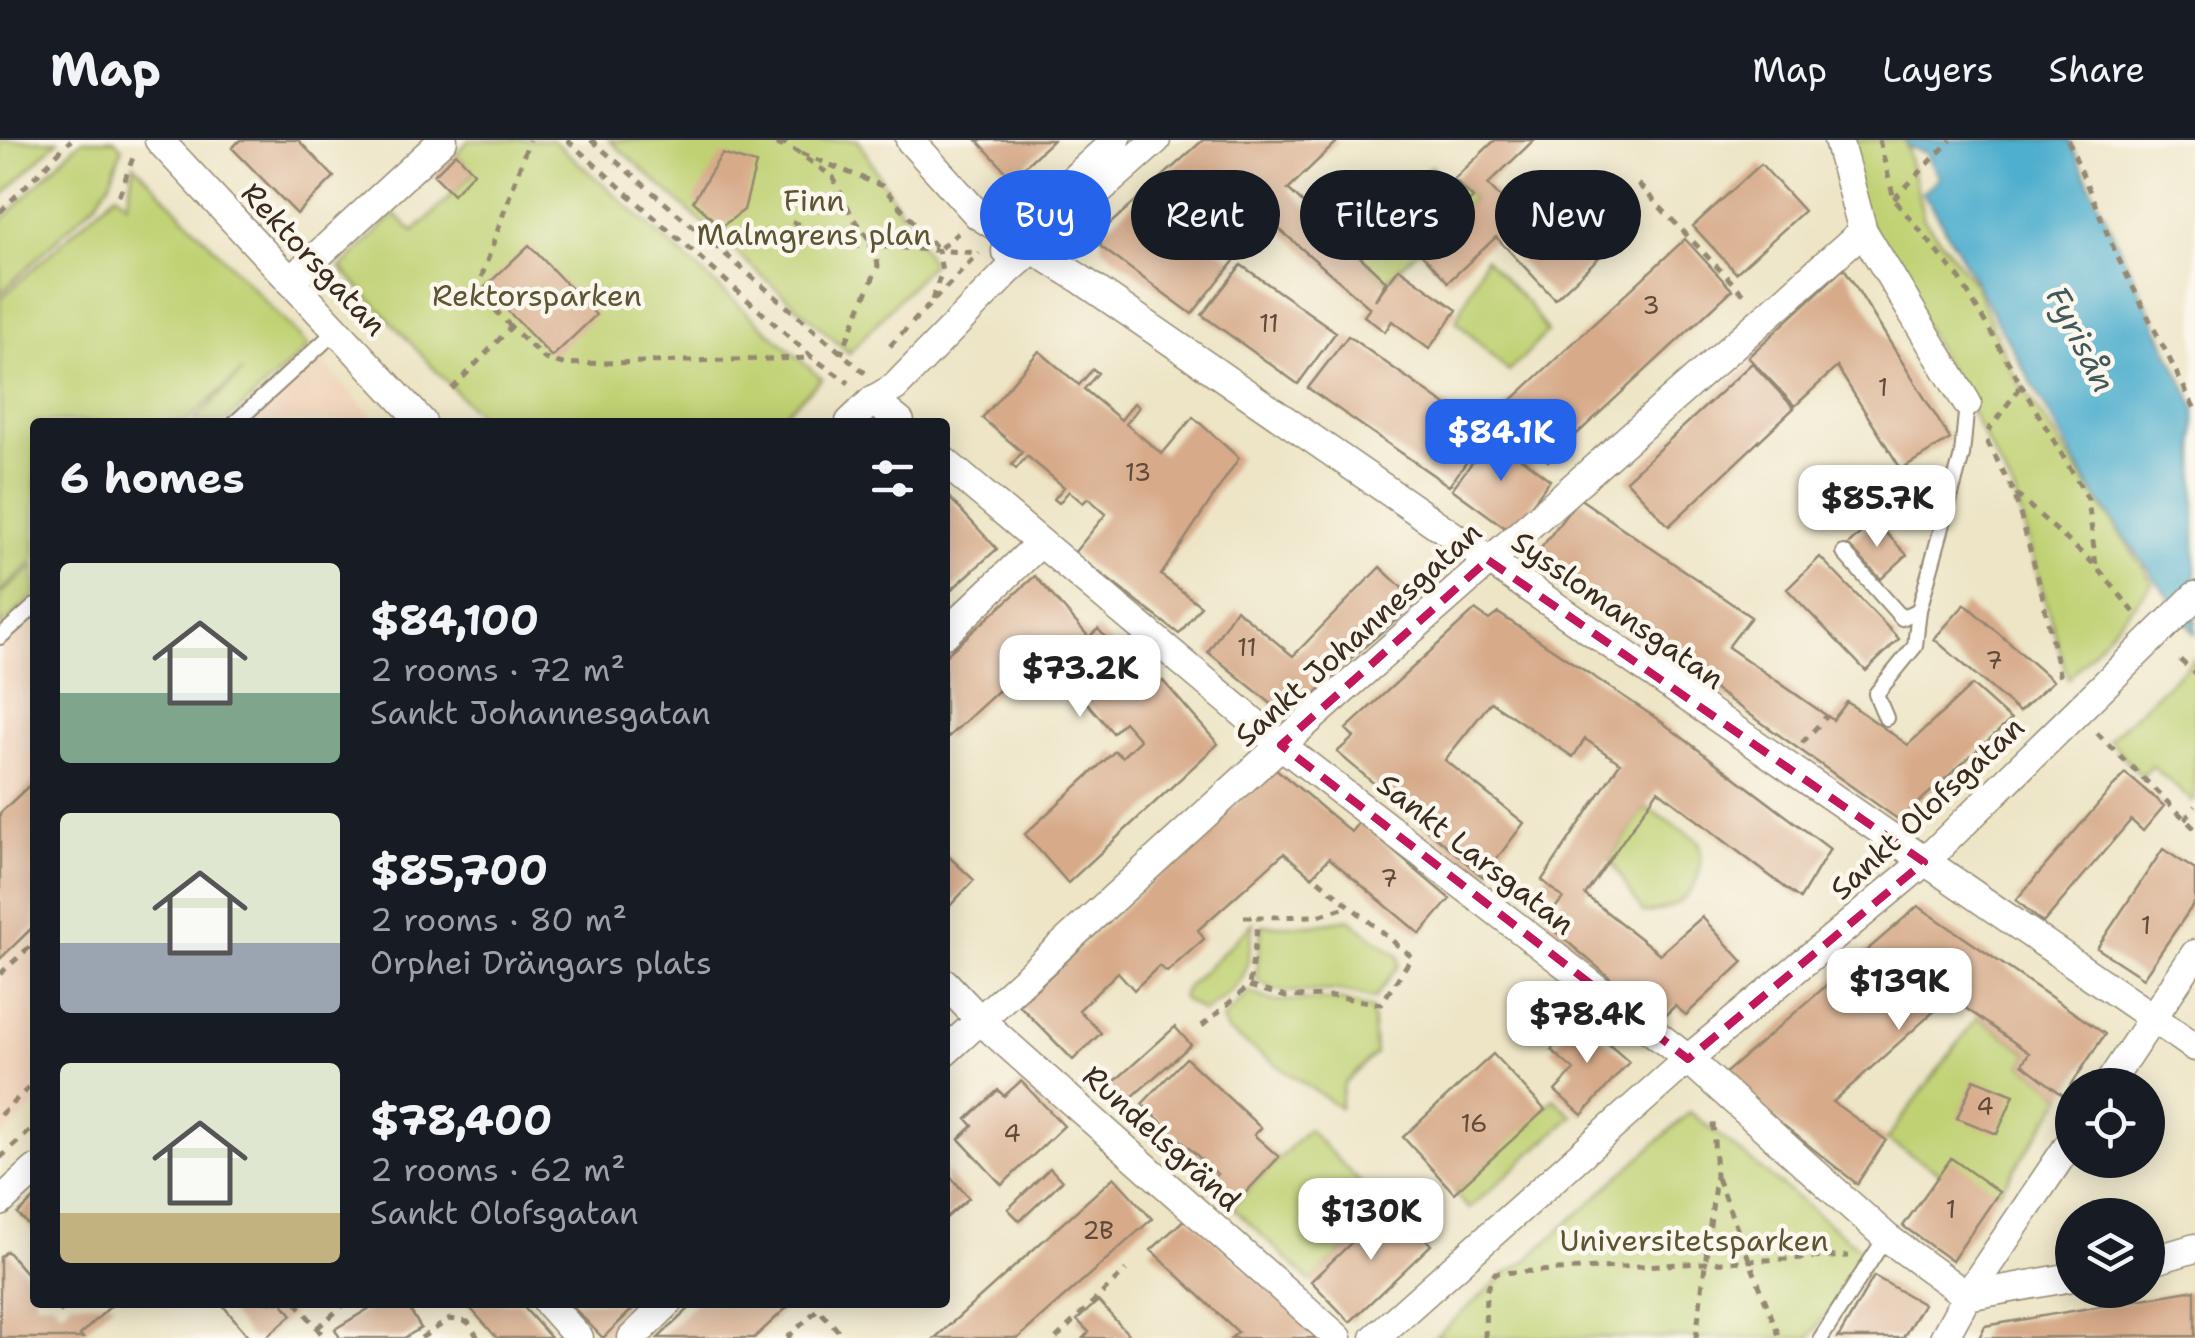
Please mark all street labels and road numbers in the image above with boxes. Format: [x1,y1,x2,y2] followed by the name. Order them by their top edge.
[232,173,396,345] street label: Rektorsgatan
[1226,512,1490,756] street label: Sankt Johannesgatan
[1503,521,1733,699] street label: Sysslomansgatan
[1821,707,2033,909] street label: Sankt Olofsgatan
[1369,764,1583,944] street label: Sankt Larsgatan
[1074,1056,1250,1220] street label: Rundelsgränd

